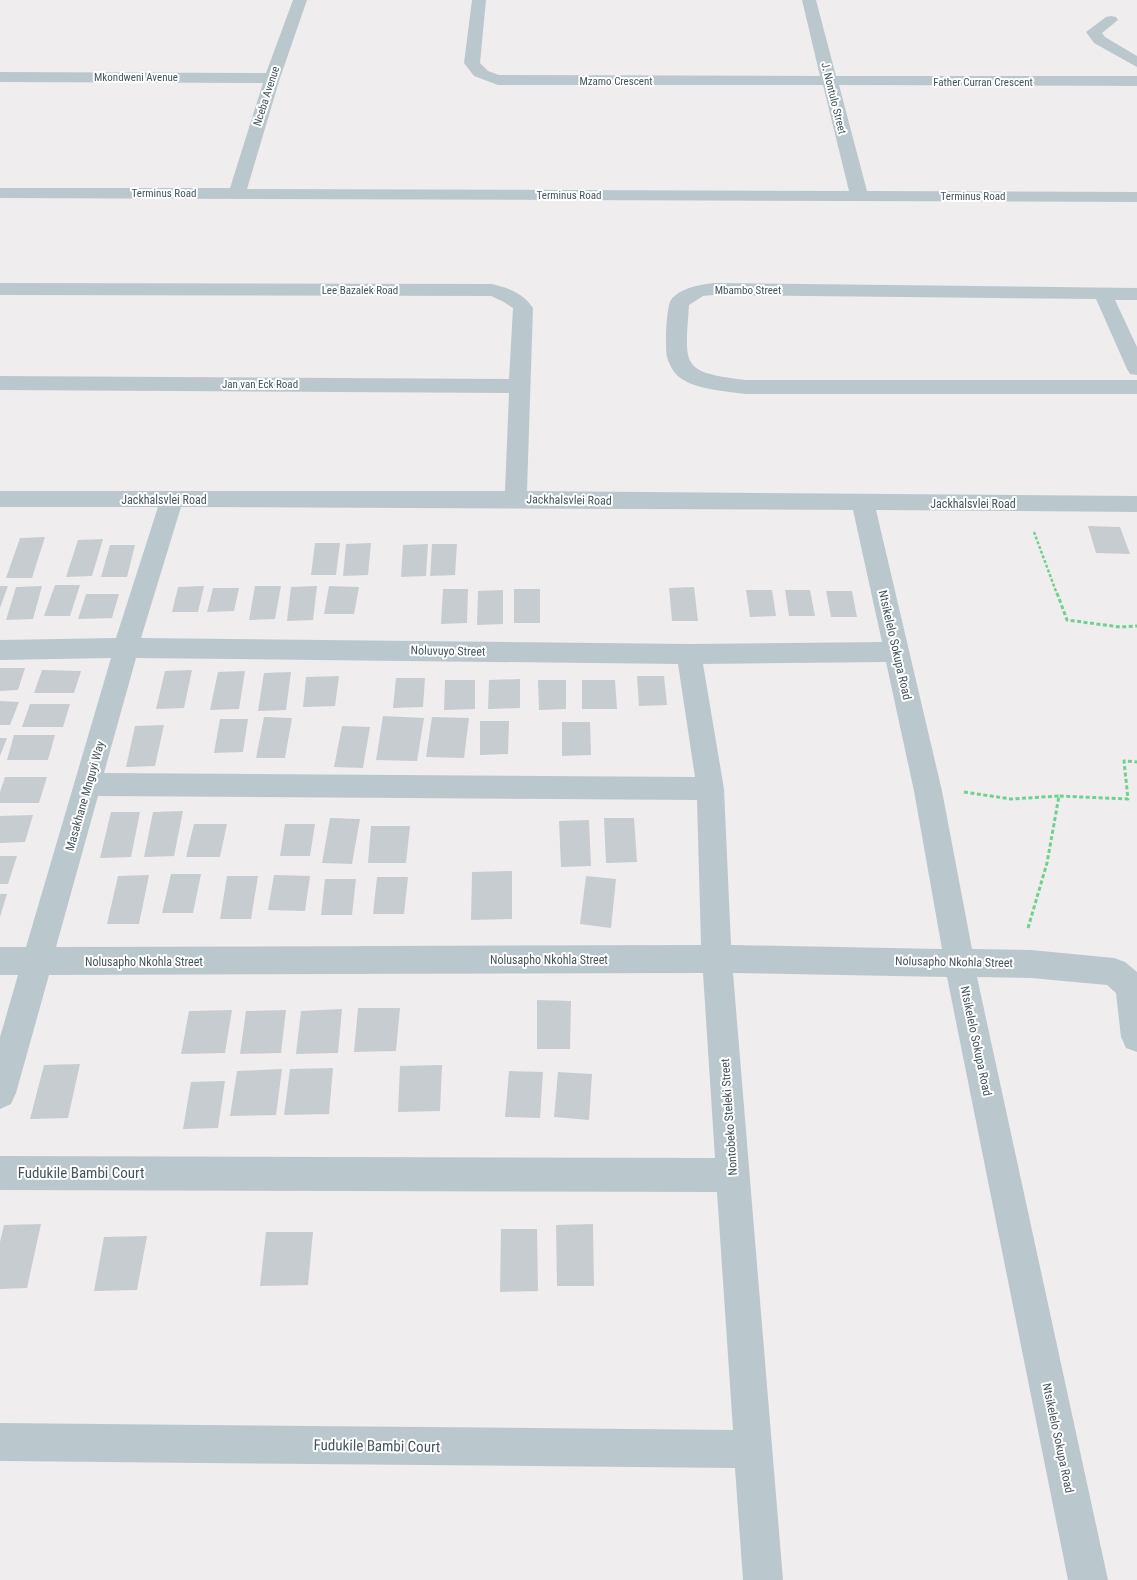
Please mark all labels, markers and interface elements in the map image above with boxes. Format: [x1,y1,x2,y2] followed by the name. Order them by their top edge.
[818,61,849,135] street label: J. Nontulo Street
[251,65,282,128] street label: Nceba Avenue
[94,71,178,84] street label: Mkondweni Avenue
[579,75,653,88] street label: Mzamo Crescent
[933,76,1033,89] street label: Father Curran Crescent
[132,187,196,200] street label: Terminus Road
[537,189,601,202] street label: Terminus Road
[941,190,1005,203] street label: Terminus Road
[322,284,398,297] street label: Lee Bazalek Road
[715,284,781,297] street label: Mbambo Street
[222,378,298,391] street label: Jan van Eck Road
[526,492,612,508] street label: Jackhalsvlei Road
[121,493,207,507] street label: Jackhalsvlei Road
[930,497,1016,511] street label: Jackhalsvlei Road
[876,589,914,701] street label: Ntsikelelo Sokupa Road
[411,643,486,659] street label: Noluvuyo Street
[63,739,107,853] street label: Masakhane Mnguyi Way
[490,953,608,967] street label: Nolusapho Nkohla Street
[895,954,1013,970] street label: Nolusapho Nkohla Street
[85,955,203,969] street label: Nolusapho Nkohla Street
[958,985,994,1097] street label: Ntsikelelo Sokupa Road
[718,1058,740,1176] street label: Nontobeko Steleki Street
[18,1164,144,1182] street label: Fudukile Bambi Court
[1040,1382,1076,1494] street label: Ntsikelelo Sokupa Road
[313,1436,441,1456] street label: Fudukile Bambi Court

